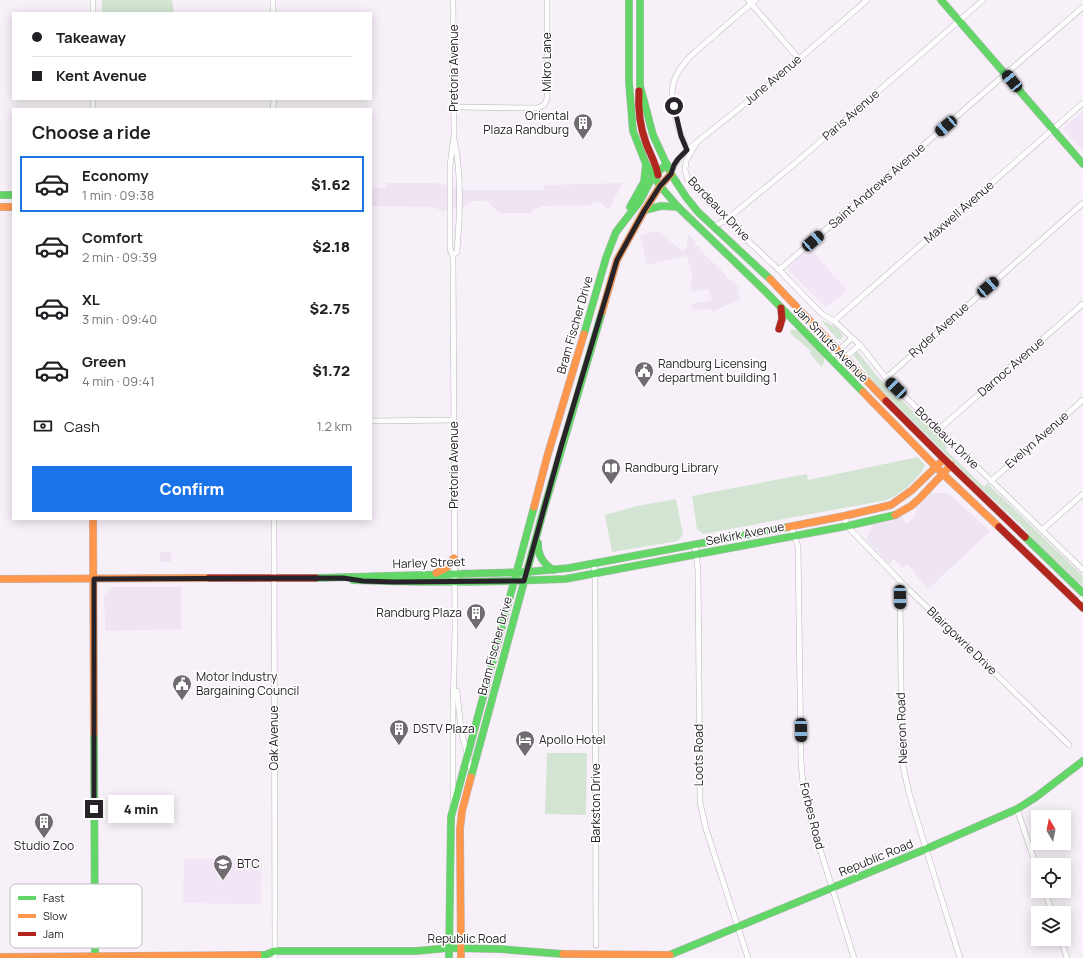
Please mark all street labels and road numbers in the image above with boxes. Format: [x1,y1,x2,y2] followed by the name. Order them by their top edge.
[445,24,462,112] street label: Pretoria Avenue
[538,32,555,92] street label: Mikro Lane
[740,51,805,109] street label: June Avenue
[818,85,883,144] street label: Paris Avenue
[825,139,929,232] street label: Saint Andrews Avenue
[684,173,754,244] street label: Bordeaux Drive
[920,176,997,247] street label: Maxwell Avenue
[552,274,597,376] street label: Bram Fischer Drive
[905,298,972,361] street label: Ryder Avenue
[790,301,873,386] street label: Jan Smuts Avenue
[974,333,1048,400] street label: Darnoc Avenue
[912,403,983,473] street label: Bordeaux Drive
[1001,407,1072,472] street label: Evelyn Avenue
[445,421,462,509] street label: Pretoria Avenue
[704,518,786,549] street label: Selkirk Avenue
[392,553,466,572] street label: Harley Street
[473,595,516,697] street label: Bram Fischer Drive
[924,603,1001,679] street label: Blairgowrie Drive
[892,692,911,764] street label: Neeron Road
[265,706,282,770] street label: Oak Avenue
[690,724,707,786] street label: Loots Road
[587,763,604,843] street label: Barkston Drive
[796,781,829,851] street label: Forbes Road
[836,835,916,880] street label: Republic Road
[428,930,506,947] street label: Republic Road

